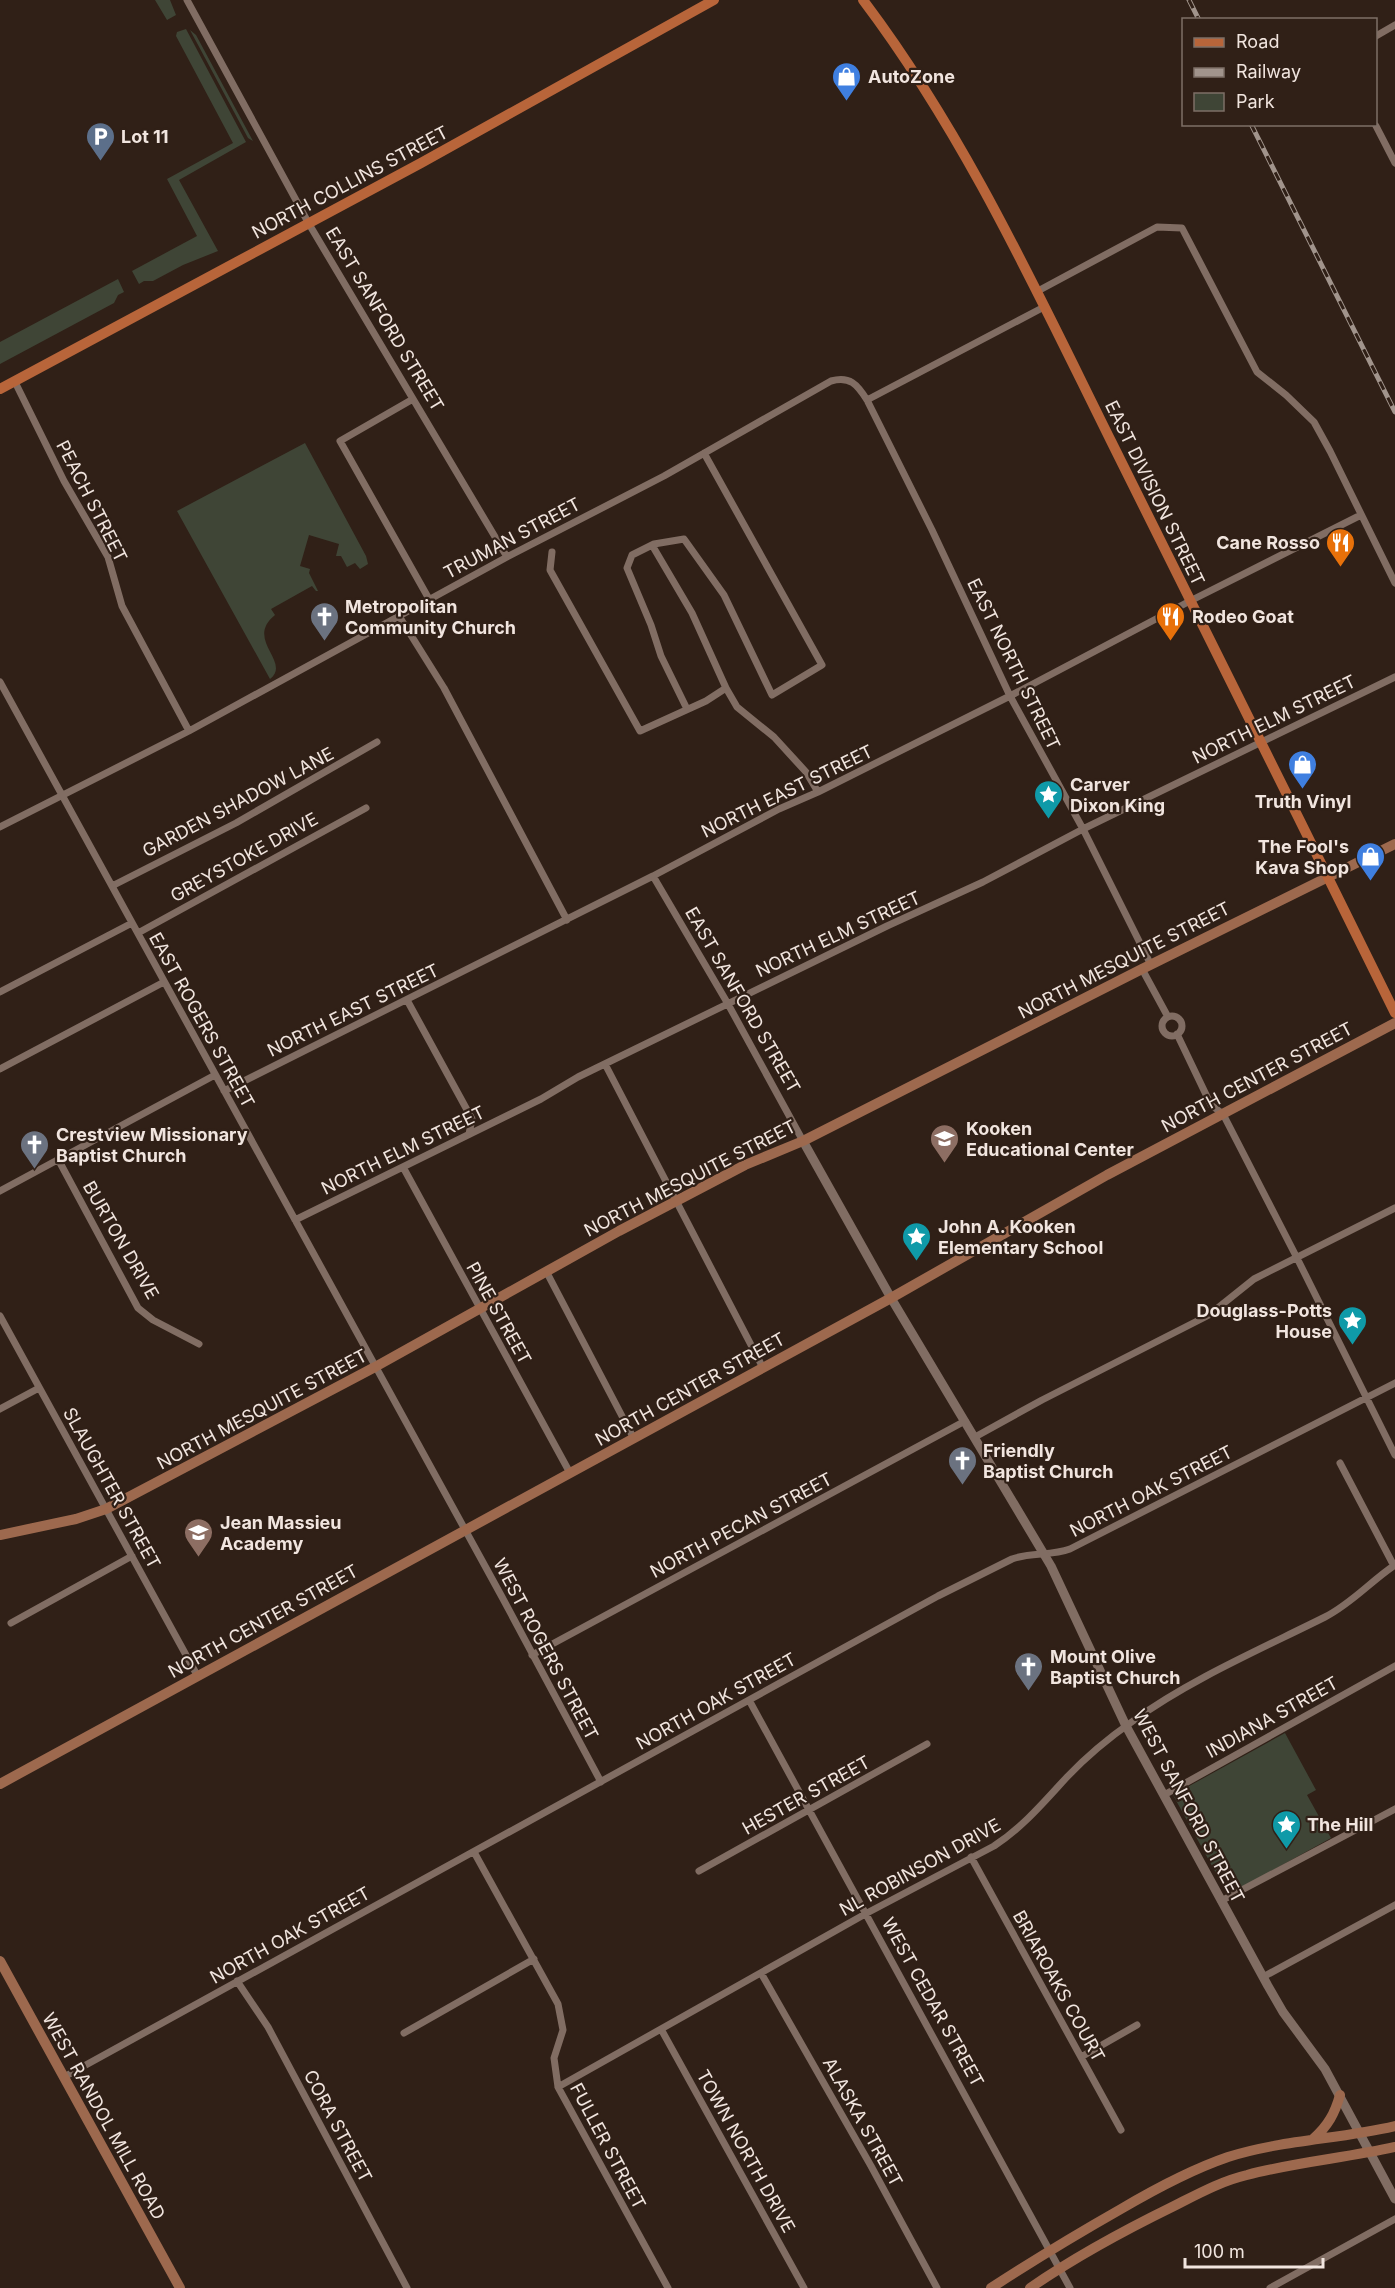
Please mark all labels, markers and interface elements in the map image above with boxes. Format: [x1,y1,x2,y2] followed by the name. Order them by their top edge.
[1182,18,1377,126] legend
[1236,31,1279,52] text: Road
[831,60,863,102] shop icon: AutoZone
[1236,61,1301,82] text: Railway
[868,66,955,87] place label: AutoZone
[1236,91,1275,112] text: Park
[84,120,116,162] parking icon: Lot 11
[248,121,452,243] street label: NORTH COLLINS STREET
[121,126,169,147] place label: Lot 11
[322,223,448,415] street label: EAST SANFORD STREET
[1101,397,1209,589] street label: EAST DIVISION STREET
[52,437,132,565] street label: PEACH STREET
[440,493,584,583] street label: TRUMAN STREET
[1325,526,1357,568] restaurant icon: Cane Rosso
[1216,532,1320,553] place label: Cane Rosso
[963,575,1065,753] street label: EAST NORTH STREET
[345,596,516,638] place label: Metropolitan Community Church
[308,600,340,642] church icon: Metropolitan Community Church
[1155,600,1187,642] restaurant icon: Rodeo Goat
[1192,606,1294,627] place label: Rodeo Goat
[1189,670,1359,768] street label: NORTH ELM STREET
[698,740,876,842] street label: NORTH EAST STREET
[139,743,337,861] street label: GARDEN SHADOW LANE
[1287,748,1319,790] shop icon: Truth Vinyl
[1070,774,1165,816] place label: Carver Dixon King
[1033,778,1065,820] place icon: Carver Dixon King
[1255,791,1351,812] place label: Truth Vinyl
[167,808,321,906] street label: GREYSTOKE DRIVE
[1255,836,1349,878] place label: The Fool's Kava Shop
[1354,840,1386,882] shop icon: The Fool's Kava Shop
[752,887,924,981] street label: NORTH ELM STREET
[1014,897,1234,1023] street label: NORTH MESQUITE STREET
[681,903,805,1097] street label: EAST SANFORD STREET
[145,929,259,1111] street label: EAST ROGERS STREET
[264,959,442,1061] street label: NORTH EAST STREET
[1158,1018,1356,1136] street label: NORTH CENTER STREET
[318,1101,488,1199] street label: NORTH ELM STREET
[580,1115,800,1241] street label: NORTH MESQUITE STREET
[966,1118,1134,1160] place label: Kooken Educational Center
[929,1122,961,1164] school or university icon: Kooken Educational Center
[56,1124,248,1166] place label: Crestview Missionary Baptist Church
[19,1128,51,1170] church icon: Crestview Missionary Baptist Church
[79,1177,163,1303] street label: BURTON DRIVE
[938,1216,1103,1258] place label: John A. Kooken Elementary School
[901,1220,933,1262] place icon: John A. Kooken Elementary School
[462,1258,536,1368] street label: PINE STREET
[1196,1300,1332,1342] place label: Douglass-Potts House
[1337,1304,1369,1346] place icon: Douglass-Potts House
[592,1328,788,1450] street label: NORTH CENTER STREET
[153,1345,371,1473] street label: NORTH MESQUITE STREET
[59,1404,165,1572] street label: SLAUGHTER STREET
[983,1440,1114,1482] place label: Friendly Baptist Church
[1066,1441,1236,1541] street label: NORTH OAK STREET
[946,1444,978,1486] church icon: Friendly Baptist Church
[646,1468,836,1582] street label: NORTH PECAN STREET
[220,1512,342,1554] place label: Jean Massieu Academy
[183,1516,215,1558] school or university icon: Jean Massieu Academy
[489,1555,603,1743] street label: WEST ROGERS STREET
[165,1560,361,1682] street label: NORTH CENTER STREET
[1050,1646,1181,1688] place label: Mount Olive Baptist Church
[632,1648,800,1754] street label: NORTH OAK STREET
[1013,1650,1045,1692] church icon: Mount Olive Baptist Church
[1202,1672,1342,1762] street label: INDIANA STREET
[1129,1706,1249,1906] street label: WEST SANFORD STREET
[738,1751,874,1839] street label: HESTER STREET
[1270,1808,1302,1850] place icon: The Hill
[836,1814,1004,1920] street label: NL ROBINSON DRIVE
[1307,1814,1373,1835] place label: The Hill
[206,1882,374,1988] street label: NORTH OAK STREET
[1009,1907,1109,2065] street label: BRIAROAKS COURT
[878,1914,988,2090] street label: WEST CEDAR STREET
[38,2009,170,2223] street label: WEST RANDOL MILL ROAD
[819,2054,907,2190] street label: ALASKA STREET
[300,2066,376,2186] street label: CORA STREET
[692,2066,800,2236] street label: TOWN NORTH DRIVE
[566,2079,650,2213] street label: FULLER STREET
[1185,2231,1323,2269] scale bar
[1194,2241,1245,2262] text: 100 m

